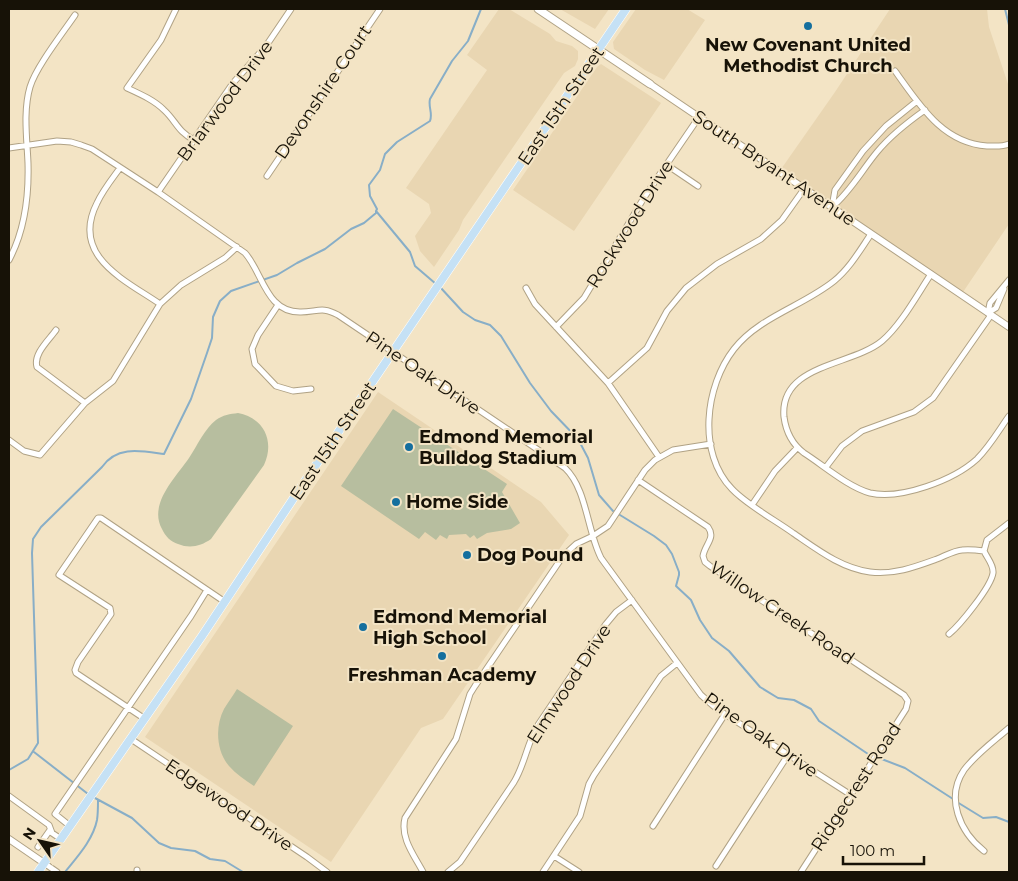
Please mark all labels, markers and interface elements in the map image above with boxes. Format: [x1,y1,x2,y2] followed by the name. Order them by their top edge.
[802,20,814,32] marker: New Covenant United Methodist Church
[270,21,376,163] street label: Devonshire Court
[705,34,911,77] place label: New Covenant United Methodist Church
[172,36,278,166] street label: Briarwood Drive
[513,42,609,170] street label: East 15th Street
[688,105,860,231] street label: South Bryant Avenue
[582,156,678,292] street label: Rockwood Drive
[361,326,485,420] street label: Pine Oak Drive
[285,377,381,505] street label: East 15th Street
[419,426,593,469] place label: Edmond Memorial Bulldog Stadium
[403,441,415,453] marker: Edmond Memorial Bulldog Stadium
[406,491,508,513] place label: Home Side
[390,496,402,508] marker: Home Side
[477,544,583,566] place label: Dog Pound
[461,549,473,561] marker: Dog Pound
[705,556,859,670] street label: Willow Creek Road
[373,606,547,649] place label: Edmond Memorial High School
[522,620,616,748] street label: Elmwood Drive
[357,621,369,633] marker: Edmond Memorial High School
[436,650,448,662] marker: Freshman Academy
[348,664,537,686] place label: Freshman Academy
[700,688,822,782] street label: Pine Oak Drive
[806,718,906,856] street label: Ridgecrest Road
[161,754,297,856] street label: Edgewood Drive
[15,816,65,866] north arrow
[19,824,40,843] text: N
[843,834,924,866] scale bar
[850,841,895,860] text: 100 m

